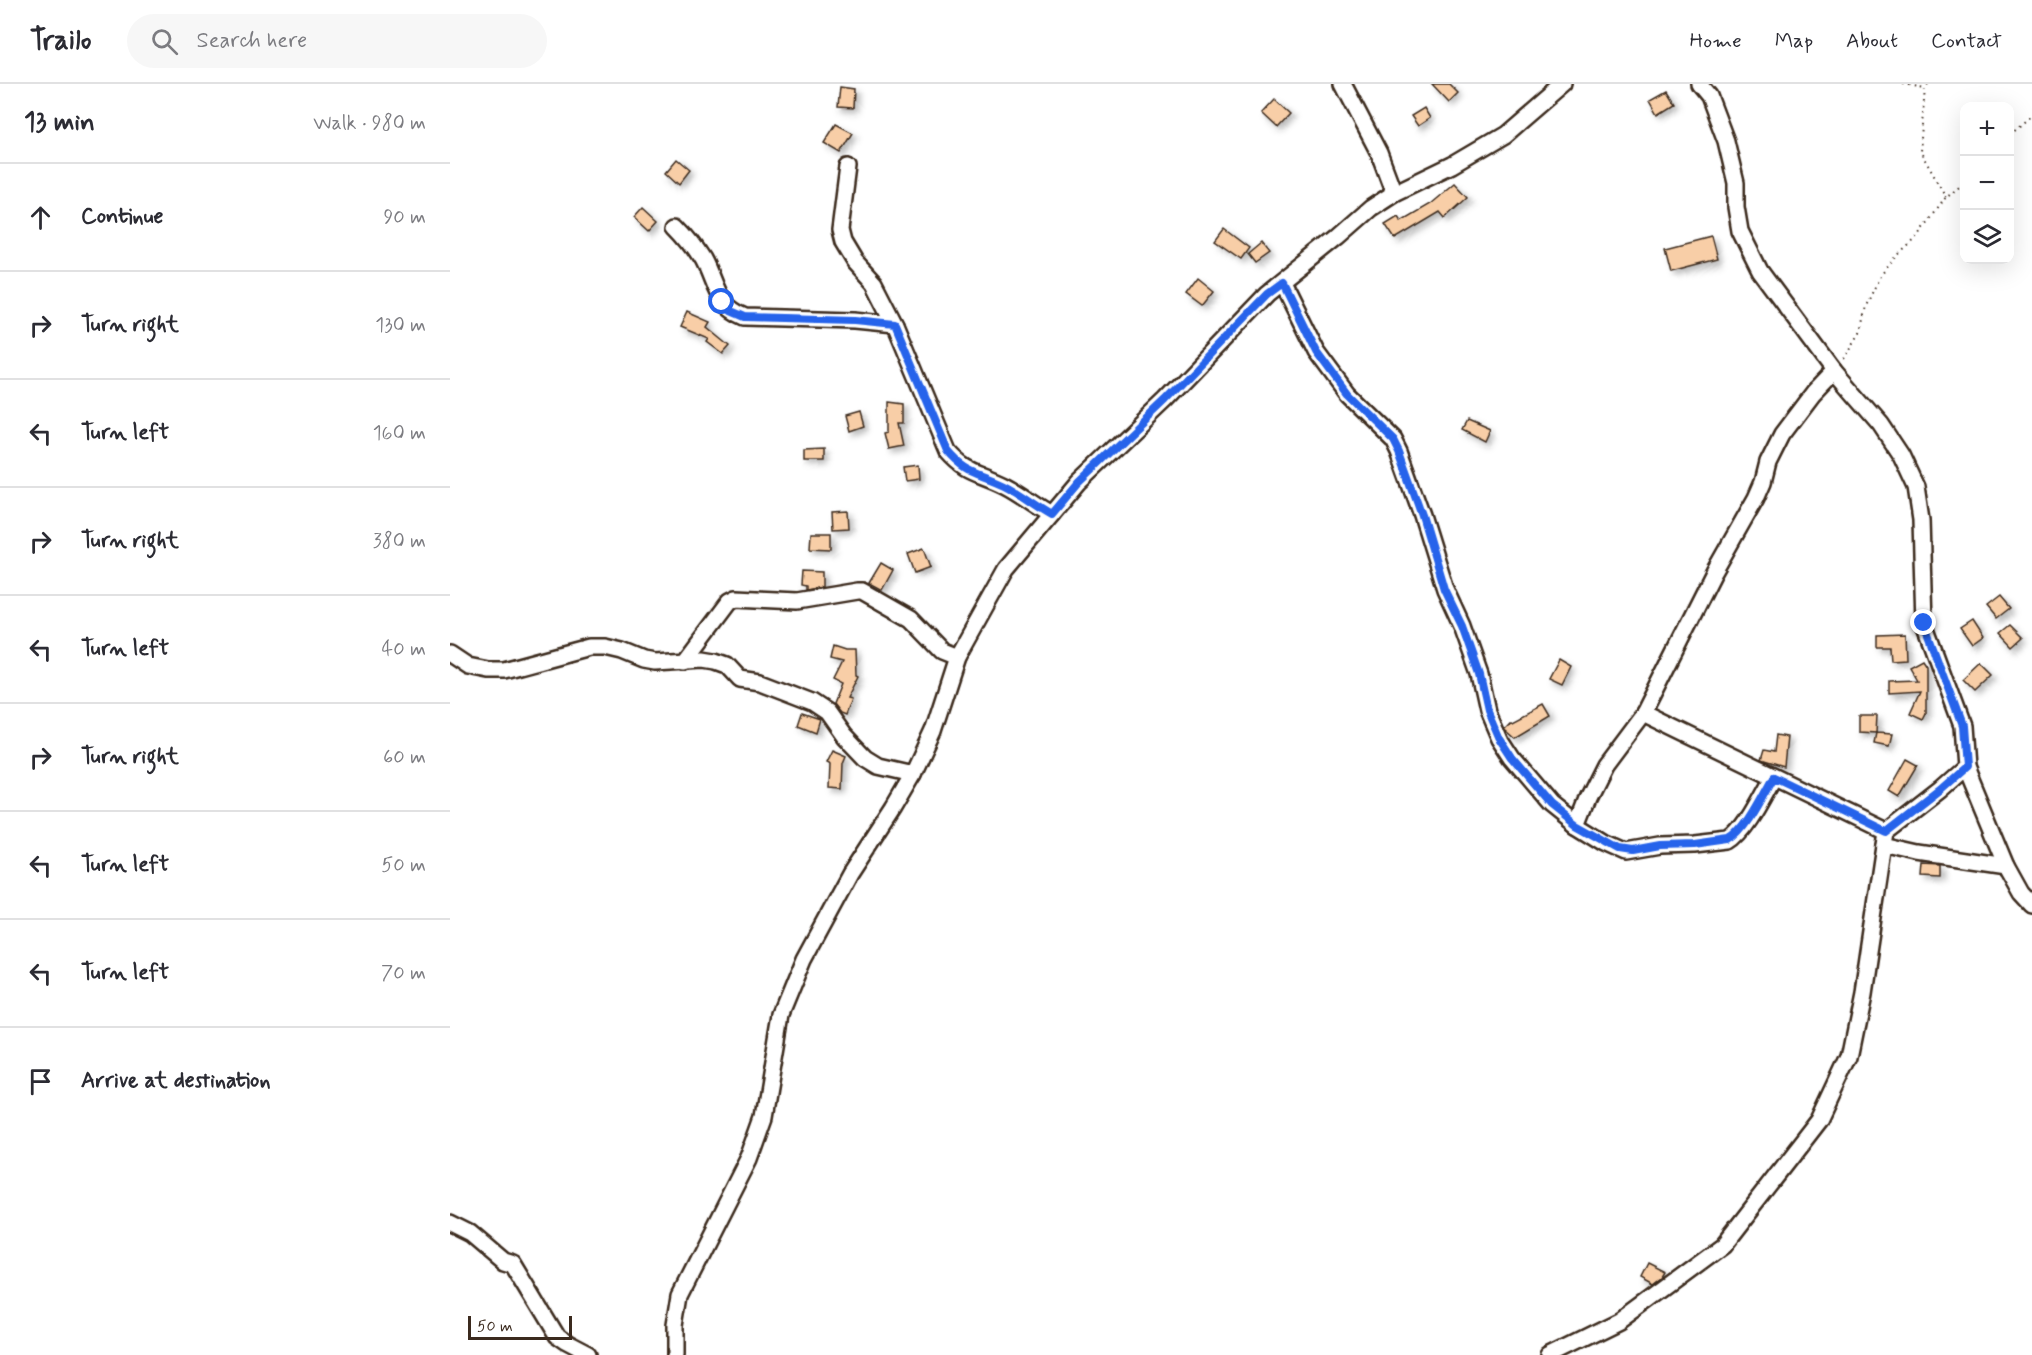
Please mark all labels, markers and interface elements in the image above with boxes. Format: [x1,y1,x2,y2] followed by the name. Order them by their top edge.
[127,14,547,68] search box
[30,23,91,60] text: Trailo
[148,25,181,58] icon: search
[196,27,307,55] text: Search here
[1690,27,1742,55] text: Home
[1775,27,1813,55] text: Map
[1846,27,1898,55] text: About
[1931,27,2002,55] text: Contact
[1960,102,2014,264] map controls
[1960,102,2014,156] button: +
[24,106,95,140] text: 13 min
[313,110,426,137] text: Walk · 980 m
[1960,156,2014,210] button: −
[24,201,57,234] icon: ahead
[81,203,163,231] text: Continue
[383,204,426,231] text: 90 m
[1960,210,2014,264] button: layers
[708,288,734,314] route start
[24,309,57,342] icon: right
[81,311,179,339] text: Turn right
[375,312,426,339] text: 130 m
[24,417,57,450] icon: left
[81,419,169,447] text: Turn left
[373,420,426,447] text: 160 m
[24,525,57,558] icon: right
[81,527,179,555] text: Turn right
[373,528,426,555] text: 380 m
[1910,609,1936,635] route end
[24,633,57,666] icon: left
[81,635,169,663] text: Turn left
[382,636,426,663] text: 40 m
[24,741,57,774] icon: right
[81,743,179,771] text: Turn right
[383,744,426,771] text: 60 m
[24,849,57,882] icon: left
[81,851,169,879] text: Turn left
[381,852,426,879] text: 50 m
[24,957,57,990] icon: left
[81,959,169,987] text: Turn left
[381,960,426,987] text: 70 m
[24,1065,57,1098] icon: arrive
[81,1067,271,1095] text: Arrive at destination
[468,1313,572,1340] scale bar
[477,1316,513,1337] text: 50 m

